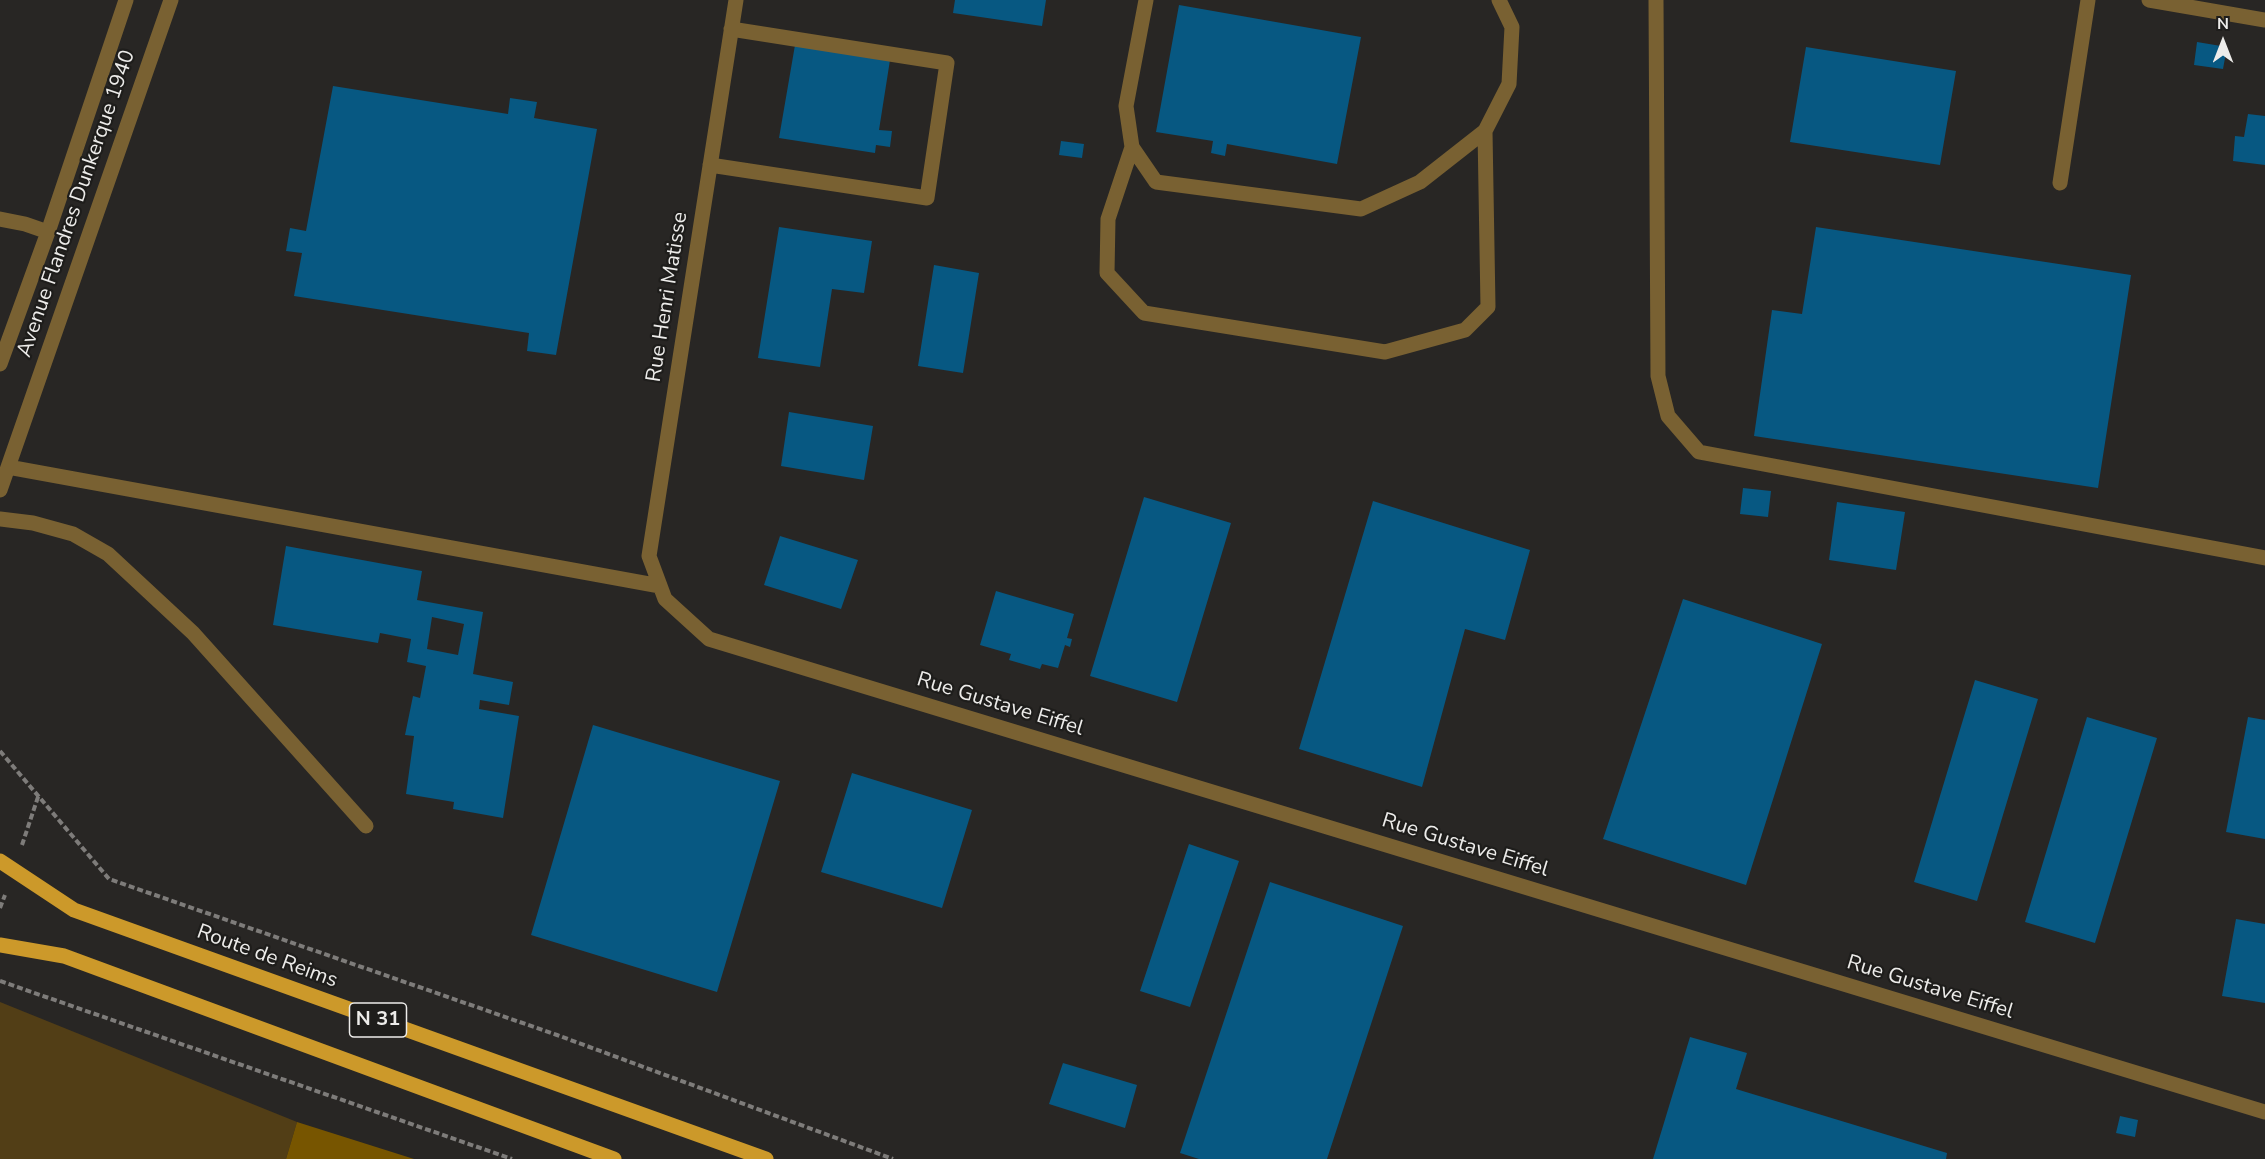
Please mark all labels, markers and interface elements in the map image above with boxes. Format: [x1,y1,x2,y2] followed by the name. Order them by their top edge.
[2193,12,2253,72] north arrow
[2217,13,2229,35] text: N
[13,47,141,361] street label: Avenue Flandres Dunkerque 1940
[642,210,694,384] street label: Rue Henri Matisse
[914,668,1086,742] street label: Rue Gustave Eiffel
[1379,809,1551,883] street label: Rue Gustave Eiffel
[193,920,341,994] street label: Route de Reims
[1844,951,2016,1025] street label: Rue Gustave Eiffel
[350,1003,406,1037] road number: N 31

